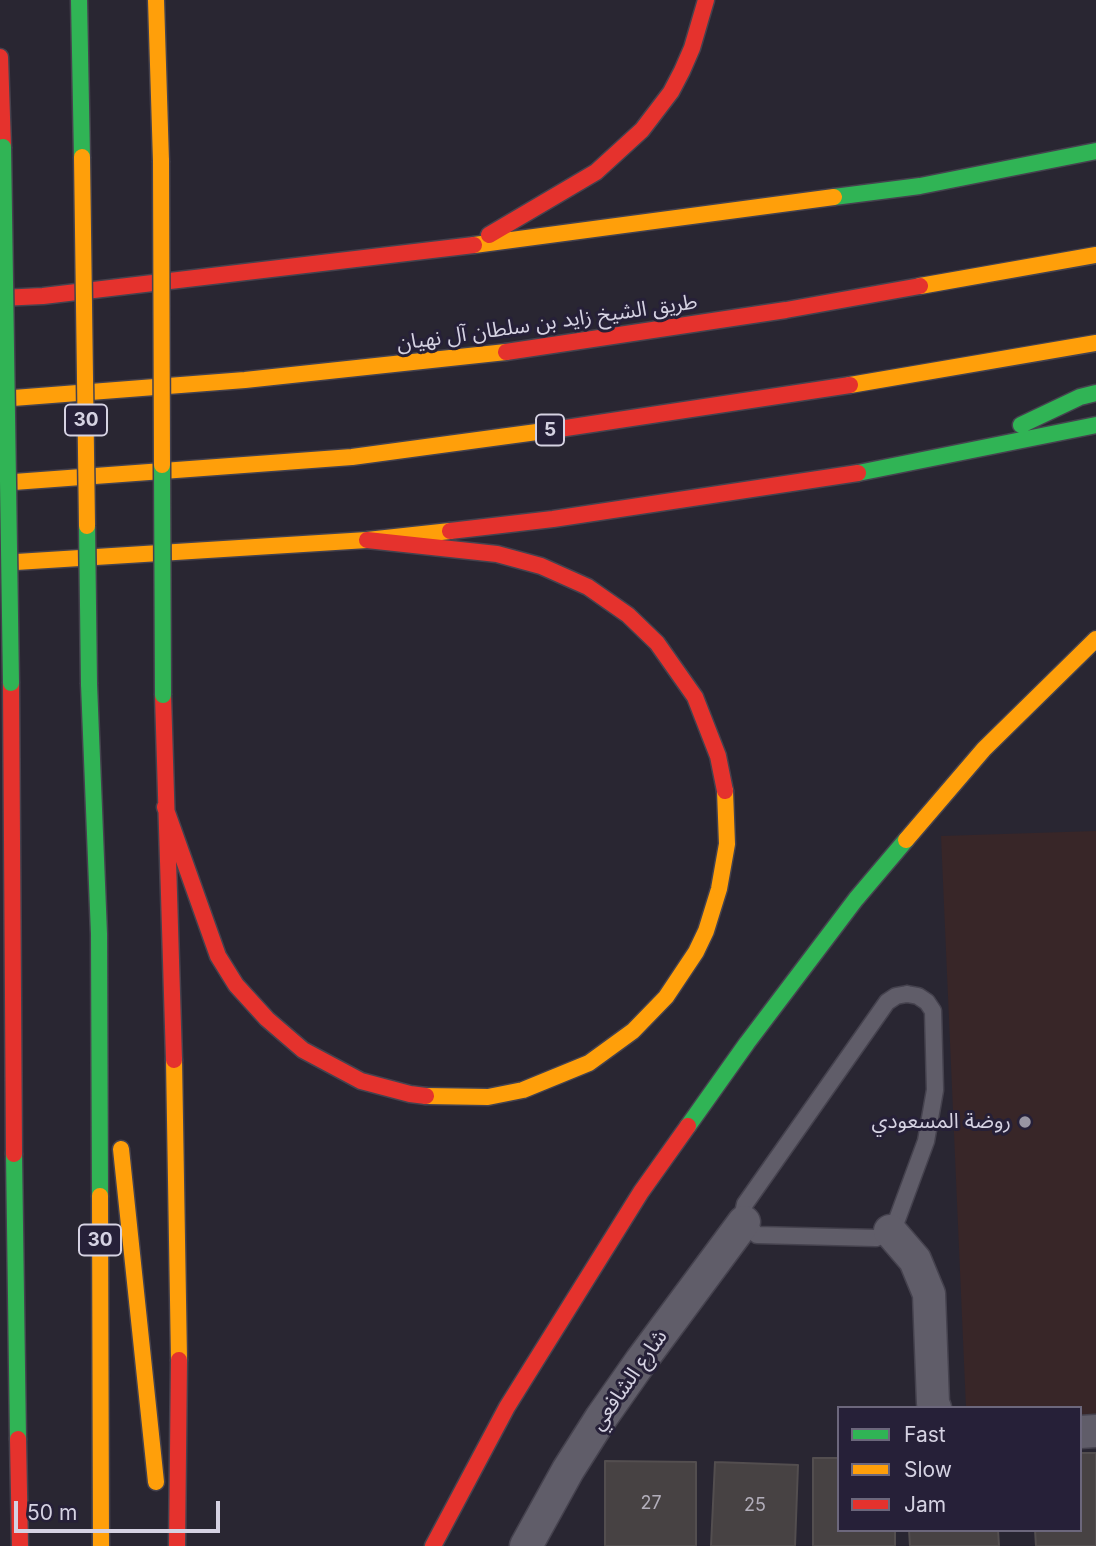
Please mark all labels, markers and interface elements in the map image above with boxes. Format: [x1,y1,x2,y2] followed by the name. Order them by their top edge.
[395,289,699,357] street label: طريق الشيخ زايد بن سلطان آل نهيان
[65,404,107,436] road number: 30
[536,414,564,446] road number: 5
[872,1109,1011,1135] place label: روضة المسعودي
[1017,1114,1033,1130] marker: روضة المسعودي
[79,1224,121,1256] road number: 30
[585,1325,673,1435] street label: شارع الشافعي
[837,1406,1082,1532] legend
[904,1422,946,1447] text: Fast
[904,1457,952,1482] text: Slow
[18,1486,224,1530] scale bar
[904,1492,946,1517] text: Jam
[640,1493,662,1515] house number: 27
[744,1495,766,1517] house number: 25
[27,1500,77,1525] text: 50 m

